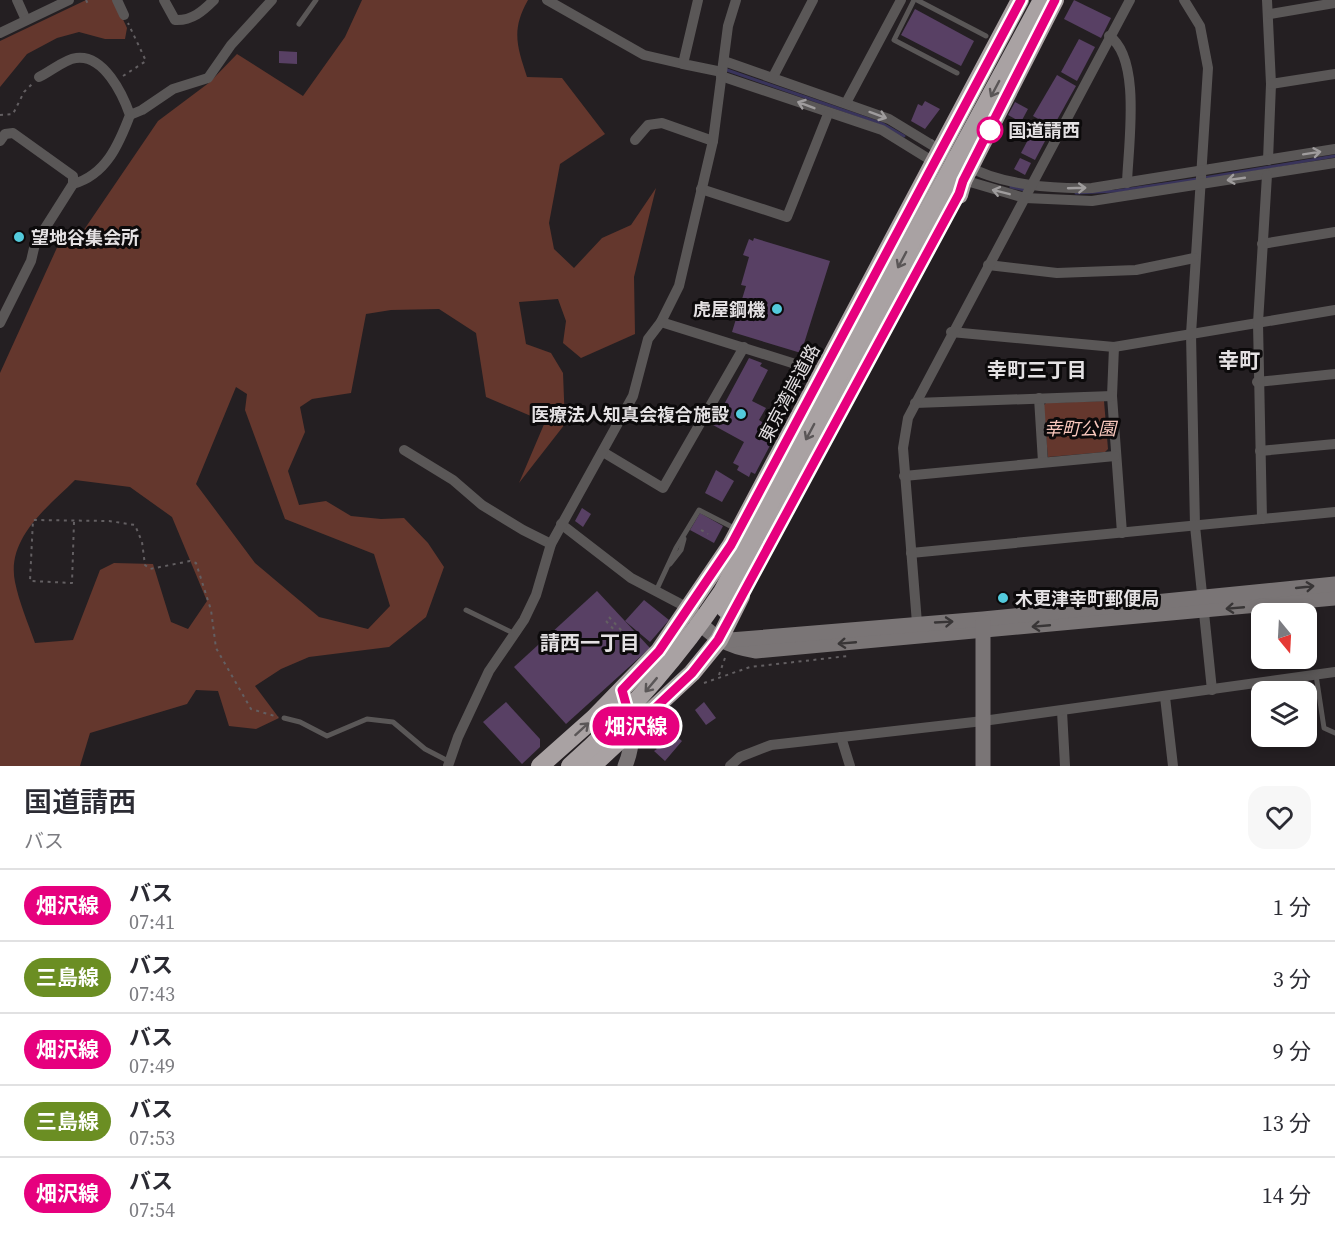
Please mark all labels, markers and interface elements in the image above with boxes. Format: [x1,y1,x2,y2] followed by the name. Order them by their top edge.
[989,79,1000,97] one-way arrow
[797,99,815,110] one-way arrow
[869,111,887,122] one-way arrow
[977,117,1003,143] marker: 国道請西
[1008,118,1080,143] place label: 国道請西
[1301,147,1321,158] one-way arrow
[1226,174,1246,185] one-way arrow
[1067,183,1087,194] one-way arrow
[992,185,1011,197] one-way arrow
[31,225,139,250] place label: 望地谷集会所
[12,230,26,244] marker: 望地谷集会所
[896,251,907,269] one-way arrow
[693,297,766,322] place label: 虎屋鋼機
[770,302,784,316] marker: 虎屋鋼機
[753,339,825,447] street label: 東京湾岸道路
[1218,346,1260,375] district label: 幸町
[987,356,1087,384] district label: 幸町三丁目
[531,402,729,427] place label: 医療法人知真会複合施設
[734,407,748,421] marker: 医療法人知真会複合施設
[1044,416,1119,441] park label: 幸町公園
[804,423,816,440] one-way arrow
[1295,582,1315,593] one-way arrow
[1015,586,1159,611] place label: 木更津幸町郵便局
[996,591,1010,605] marker: 木更津幸町郵便局
[1225,603,1245,614] one-way arrow
[1251,603,1317,669] north arrow
[1251,603,1317,747] map controls
[934,616,954,627] one-way arrow
[1031,621,1051,632] one-way arrow
[540,629,640,657] district label: 請西一丁目
[837,638,857,649] one-way arrow
[645,677,658,693] one-way arrow
[1251,681,1317,747] button: layers
[602,706,670,746] line badge: 畑沢線
[605,712,668,741] text: 畑沢線
[574,722,589,736] one-way arrow
[24,783,136,821] text: 国道請西
[1248,786,1311,849] button: heart
[24,827,64,855] text: バス
[129,878,173,908] text: バス
[36,891,99,920] text: 畑沢線
[1273,892,1311,922] text: 1 分
[129,908,175,936] text: 07:41
[129,950,173,980] text: バス
[36,963,99,992] text: 三島線
[1273,964,1311,994] text: 3 分
[129,980,175,1008] text: 07:43
[129,1022,173,1052] text: バス
[36,1035,99,1064] text: 畑沢線
[1273,1036,1311,1066] text: 9 分
[129,1052,175,1080] text: 07:49
[129,1094,173,1124] text: バス
[36,1107,99,1136] text: 三島線
[1262,1108,1311,1138] text: 13 分
[129,1124,175,1152] text: 07:53
[129,1166,173,1196] text: バス
[36,1179,99,1208] text: 畑沢線
[1262,1180,1311,1210] text: 14 分
[129,1196,175,1224] text: 07:54

